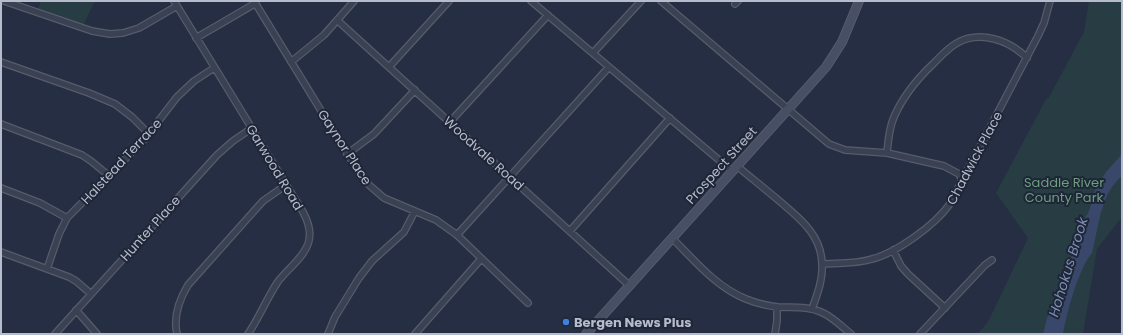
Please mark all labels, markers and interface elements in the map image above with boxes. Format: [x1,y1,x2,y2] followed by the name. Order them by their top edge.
[313,106,376,189] street label: Gaynor Place
[942,108,1007,208] street label: Chadwick Place
[439,112,528,195] street label: Woodvale Road
[77,114,166,208] street label: Halstead Terrace
[241,121,308,214] street label: Garwood Road
[681,122,762,208] street label: Prospect Street
[1024,173,1104,207] park label: Saddle River County Park
[116,191,185,265] street label: Hunter Place
[1043,214,1093,319] water label: Hohokus Brook
[574,313,692,332] place label: Bergen News Plus
[561,317,571,327] marker: Bergen News Plus

